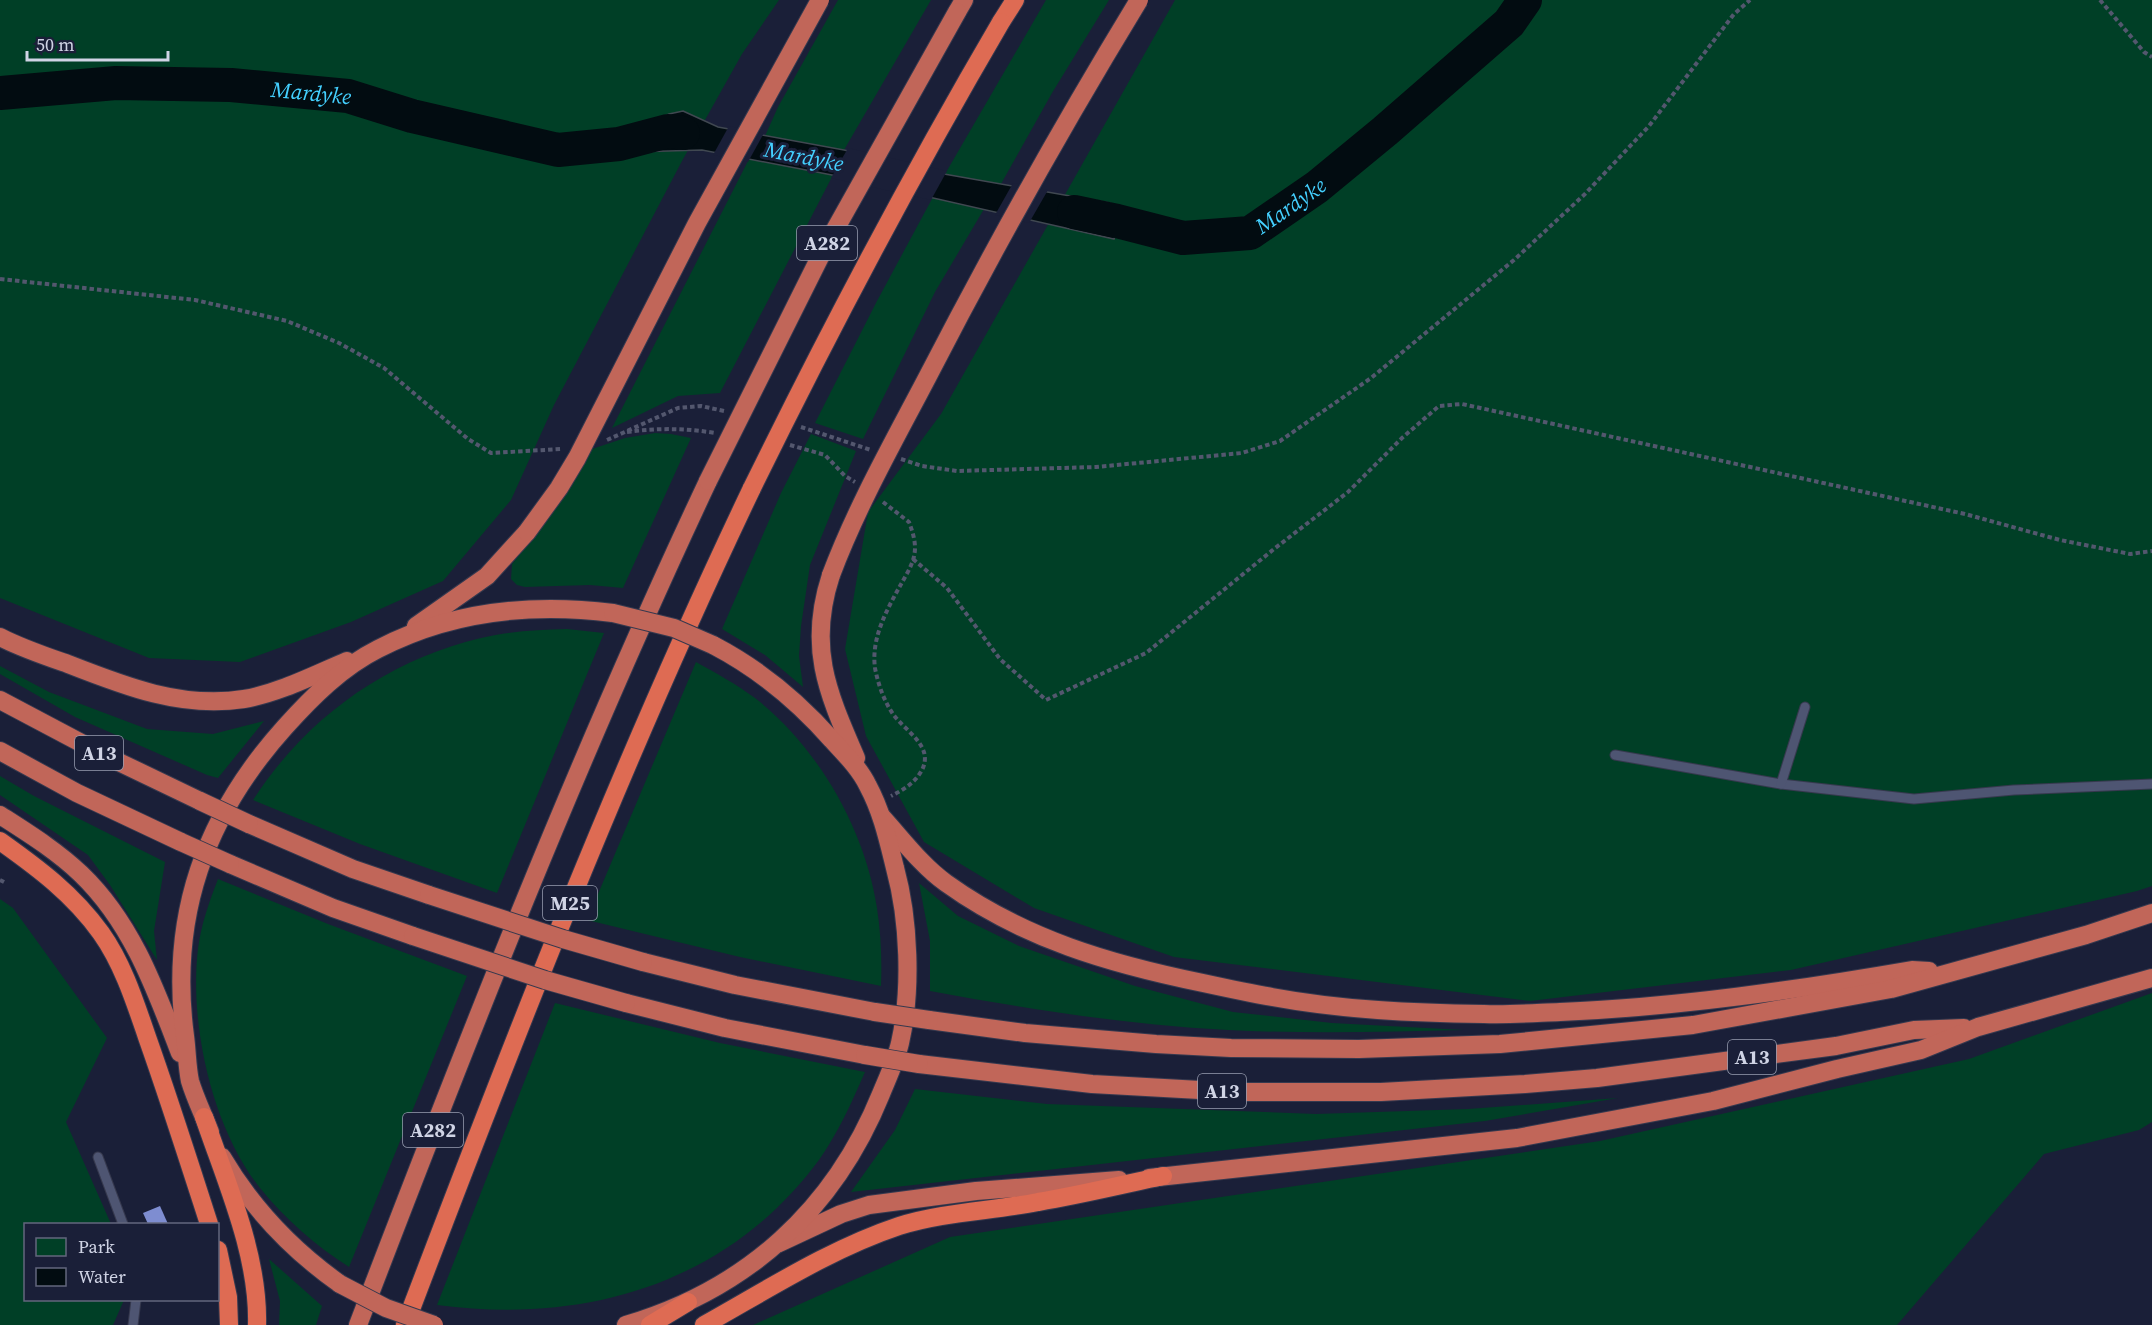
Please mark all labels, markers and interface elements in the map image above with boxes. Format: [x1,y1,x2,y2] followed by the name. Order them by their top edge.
[27,24,168,62] scale bar
[36,32,74,57] text: 50 m
[269,74,353,111] water label: Mardyke
[761,133,846,178] water label: Mardyke
[1248,171,1332,241] water label: Mardyke
[797,226,857,260] road number: A282
[75,736,123,770] road number: A13
[543,886,597,920] road number: M25
[1728,1040,1776,1074] road number: A13
[1198,1074,1246,1108] road number: A13
[403,1113,463,1147] road number: A282
[24,1223,219,1301] legend
[78,1234,115,1259] text: Park
[78,1264,126,1289] text: Water

